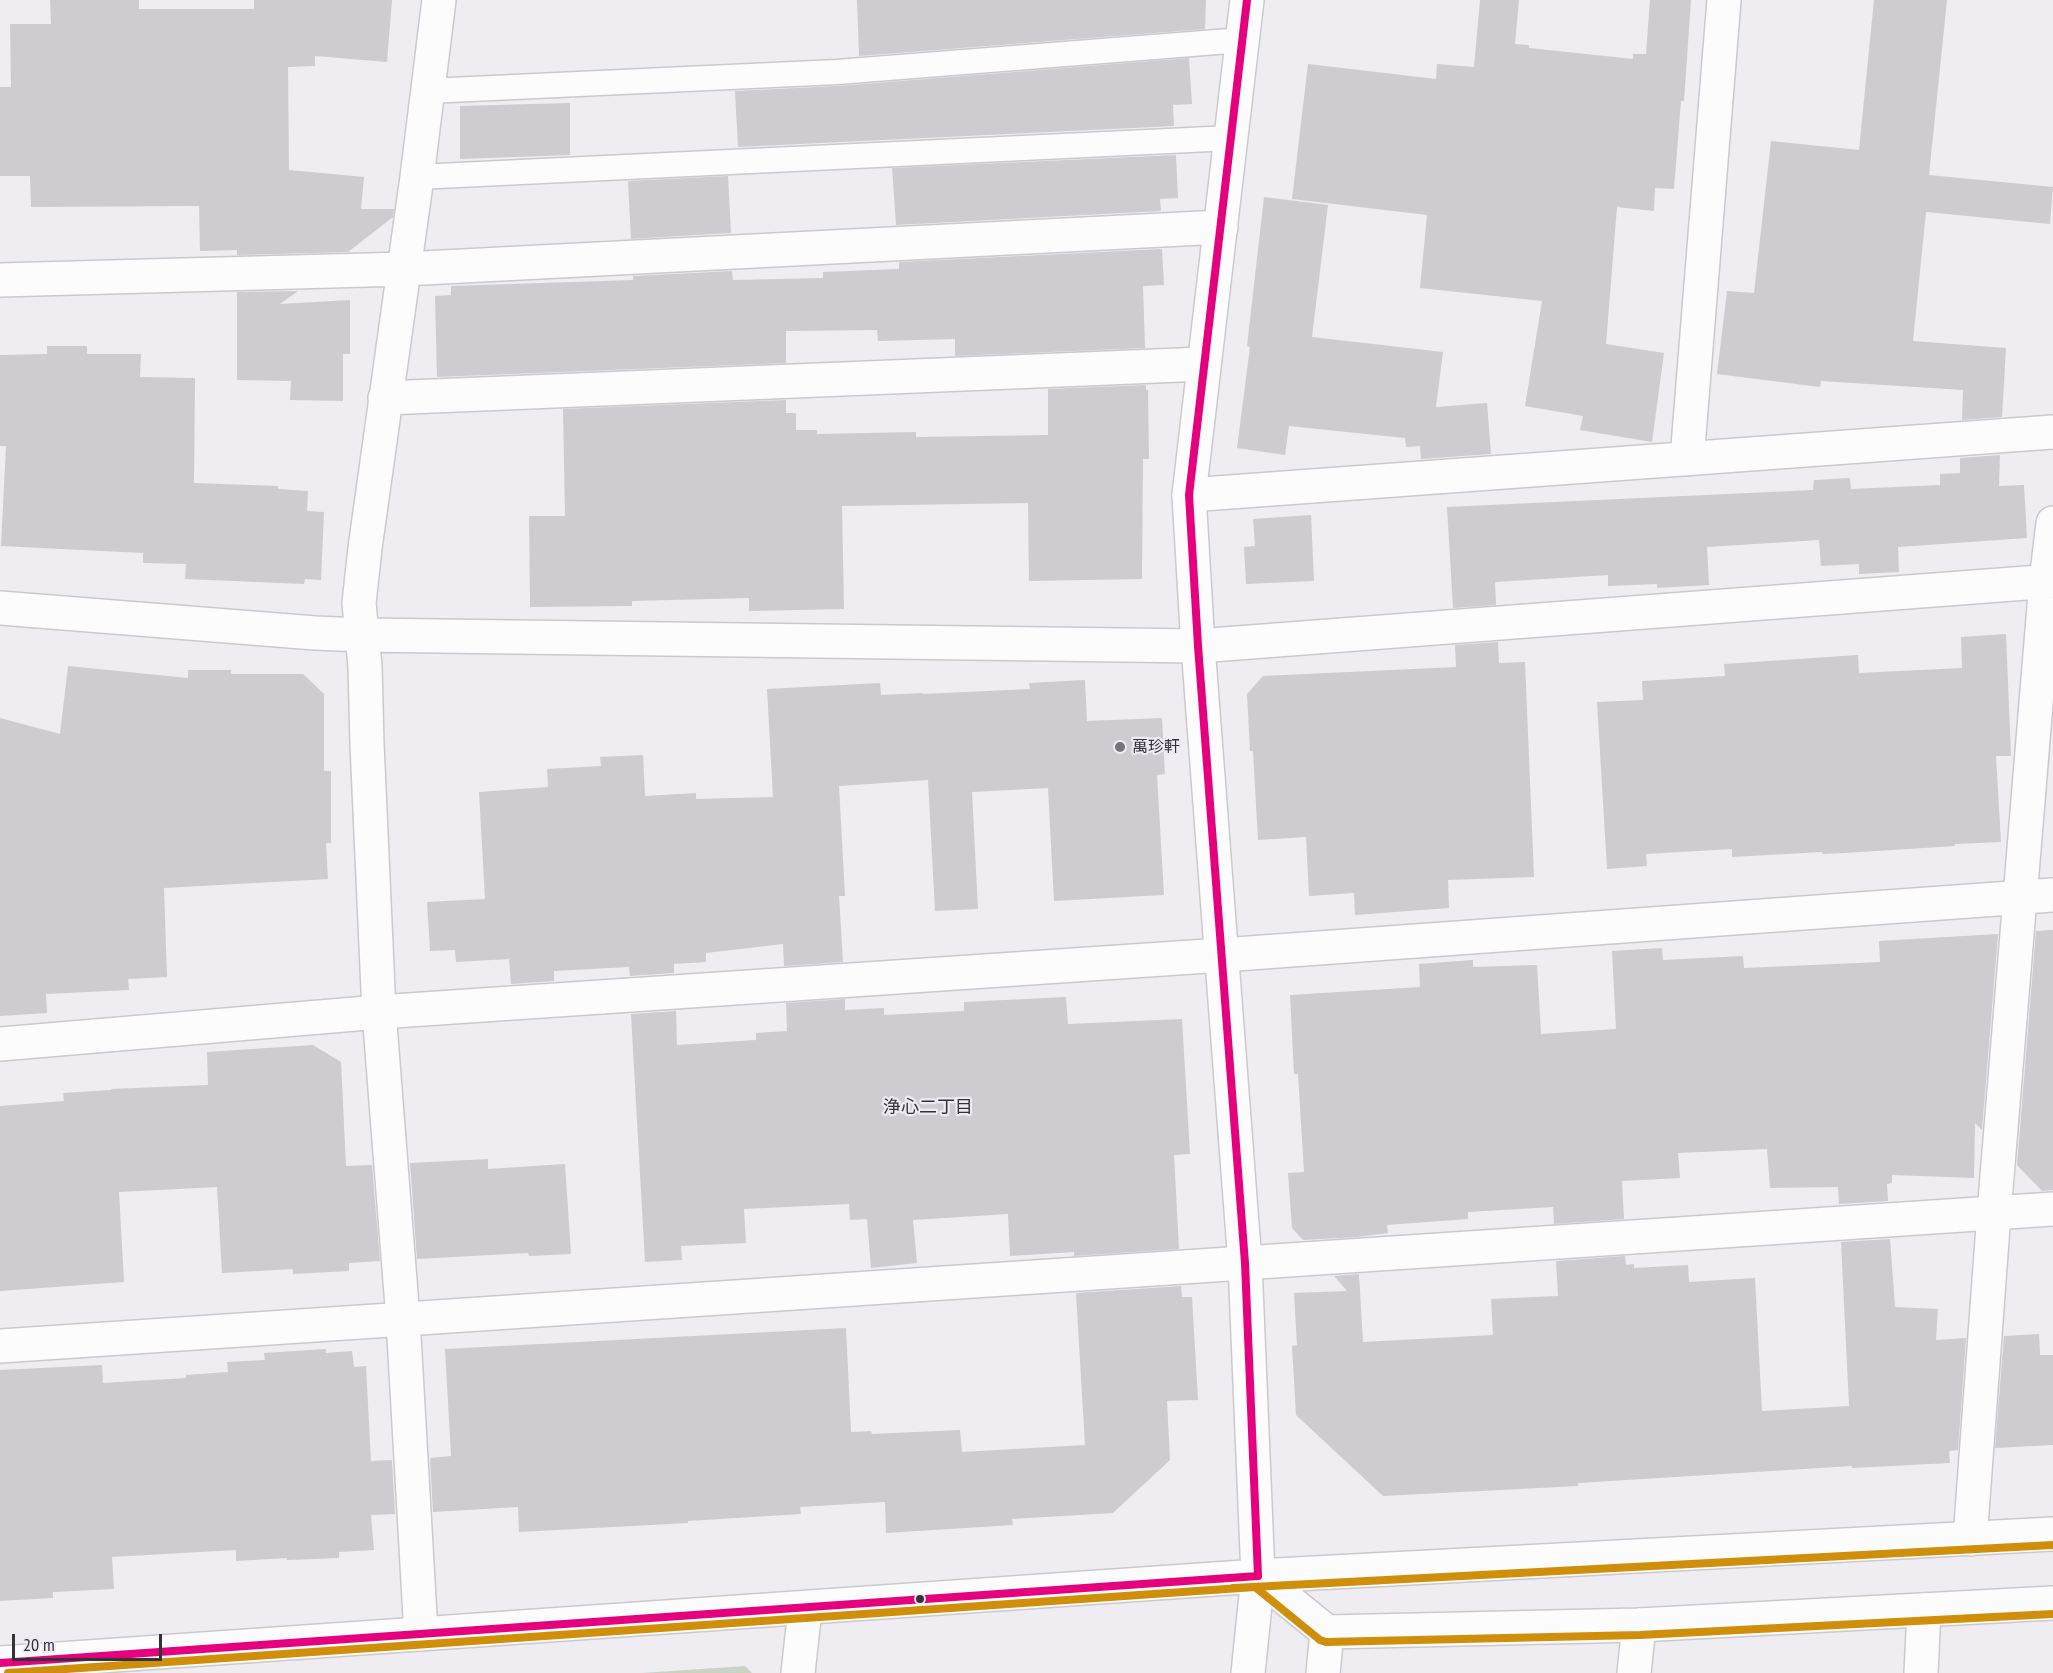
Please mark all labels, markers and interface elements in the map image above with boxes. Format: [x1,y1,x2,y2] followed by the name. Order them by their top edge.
[1132,737,1180,757] place label: 萬珍軒
[1113,740,1127,754] marker: 萬珍軒
[883,1097,973,1119] district label: 浄心二丁目
[914,1593,926,1605] unlabelled marker
[15,1622,165,1660] scale bar
[23,1633,55,1656] text: 20 m

